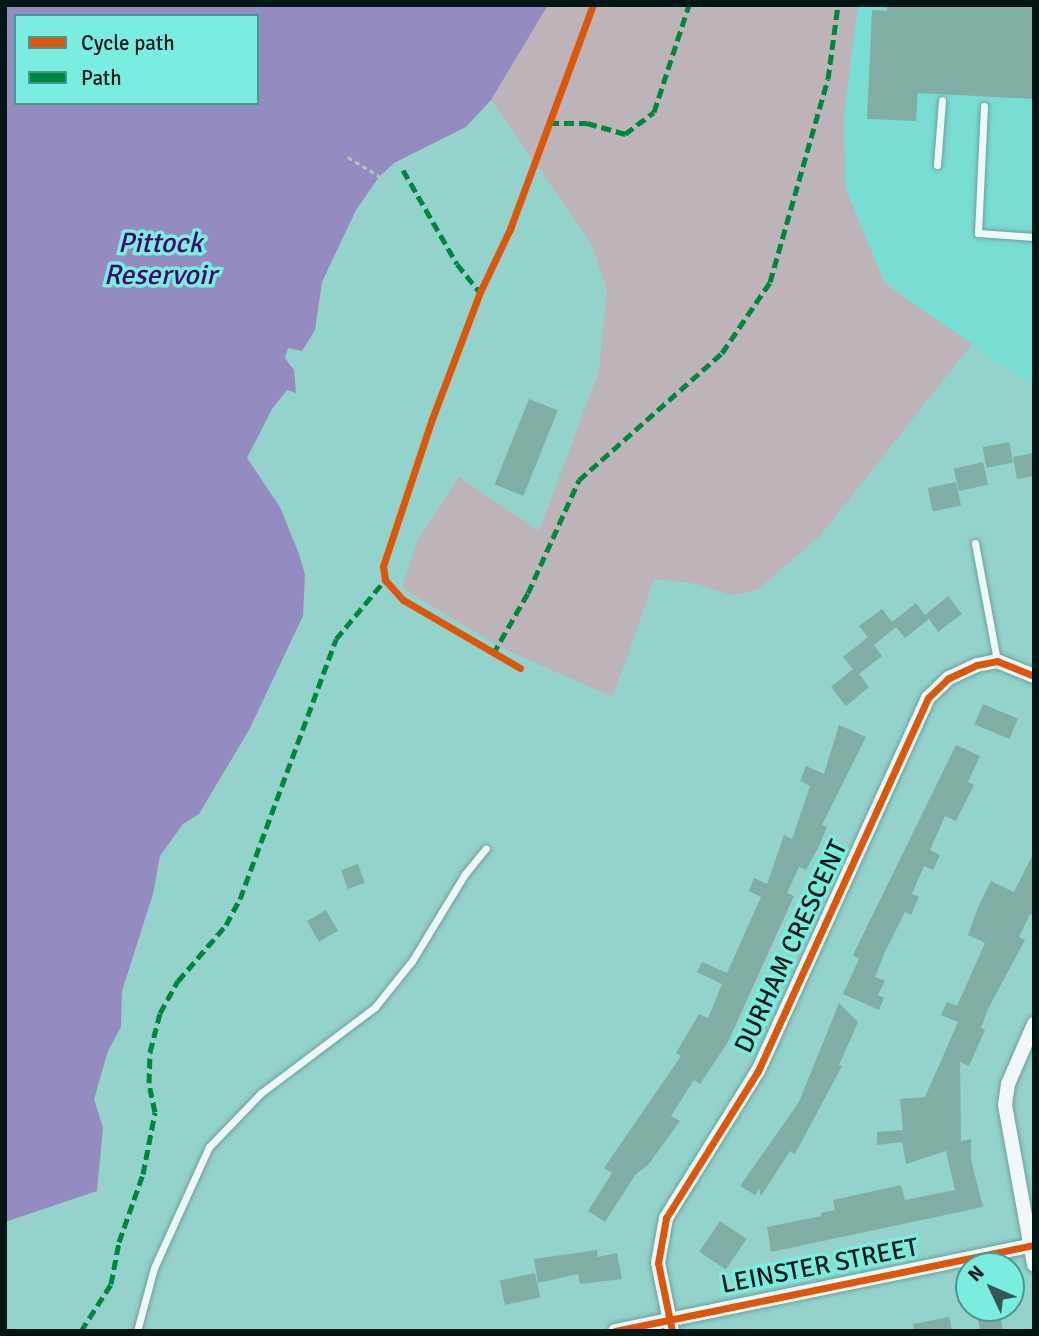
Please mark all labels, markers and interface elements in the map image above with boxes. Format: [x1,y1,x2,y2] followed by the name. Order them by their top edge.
[14,14,259,105] legend
[81,30,175,56] text: Cycle path
[81,65,122,91] text: Path
[104,226,216,292] water label: Pittock Reservoir
[729,836,855,1058] street label: DURHAM CRESCENT
[719,1233,921,1301] street label: LEINSTER STREET
[955,1252,1025,1322] north arrow
[963,1261,990,1287] text: N

